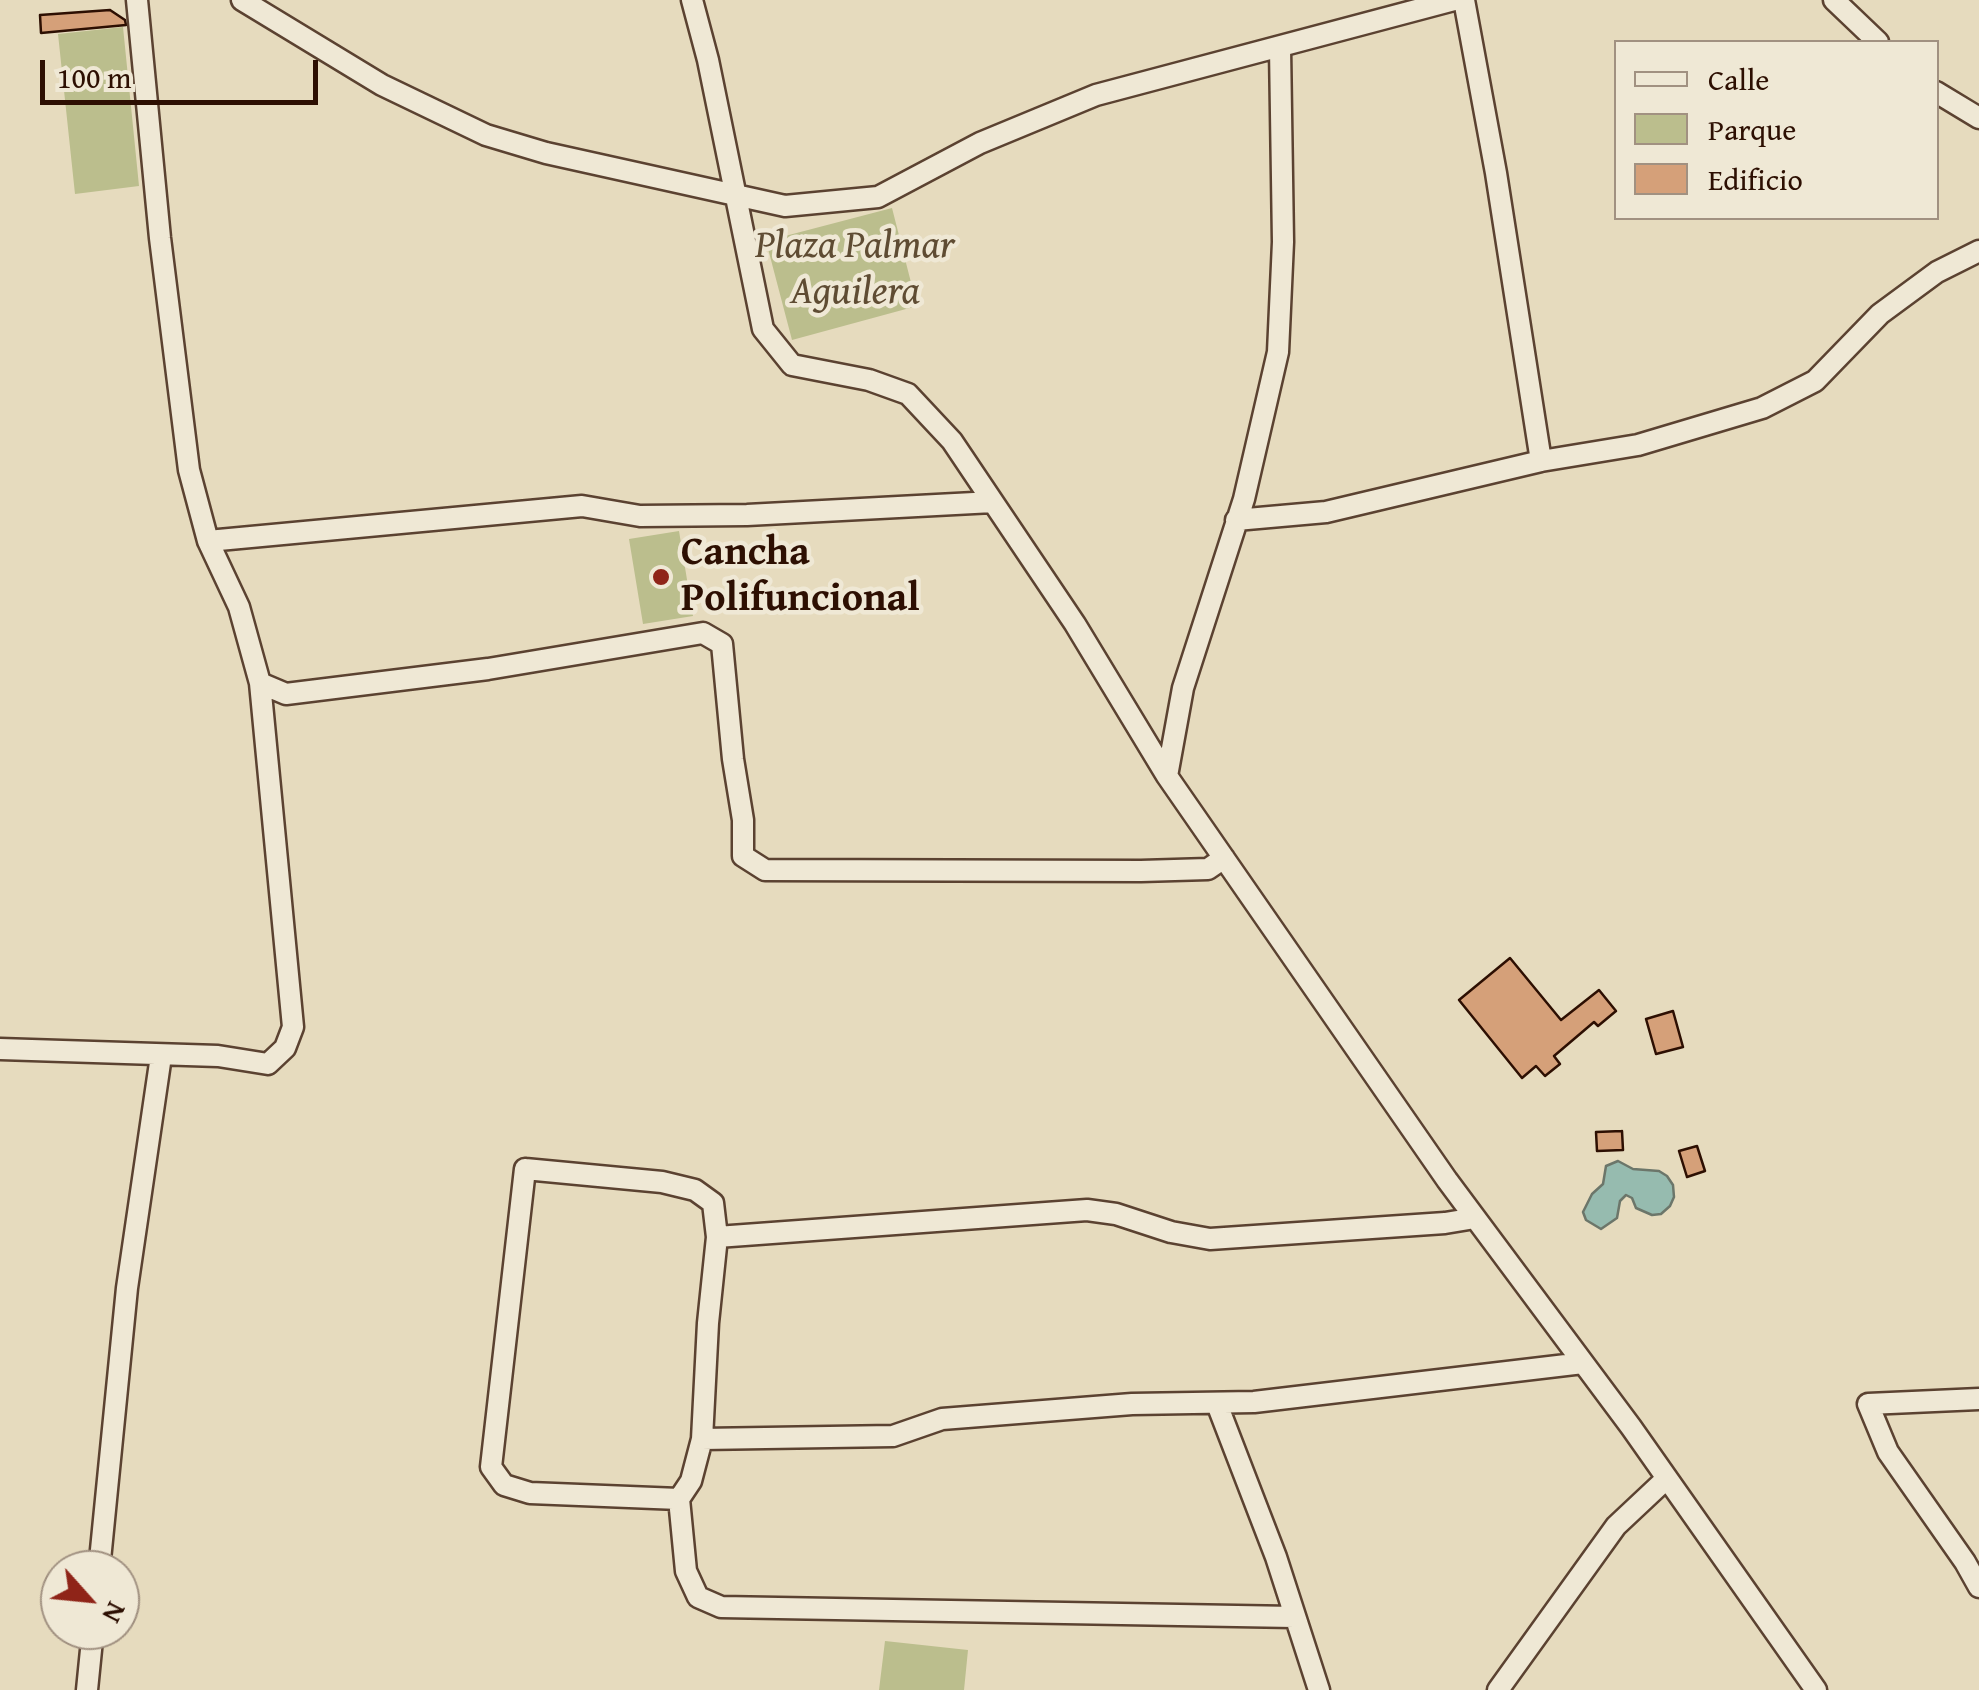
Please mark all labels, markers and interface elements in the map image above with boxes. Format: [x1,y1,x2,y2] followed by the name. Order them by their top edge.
[45,40,322,102] scale bar
[1614,40,1939,220] legend
[57,55,131,99] text: 100 m
[1708,57,1769,101] text: Calle
[1708,107,1796,151] text: Parque
[1708,157,1803,201] text: Edificio
[755,223,955,317] park label: Plaza Palmar Aguilera
[681,530,920,624] place label: Cancha Polifuncional
[650,566,672,588] marker: Cancha Polifuncional
[40,1550,140,1650] north arrow
[93,1595,138,1631] text: N

